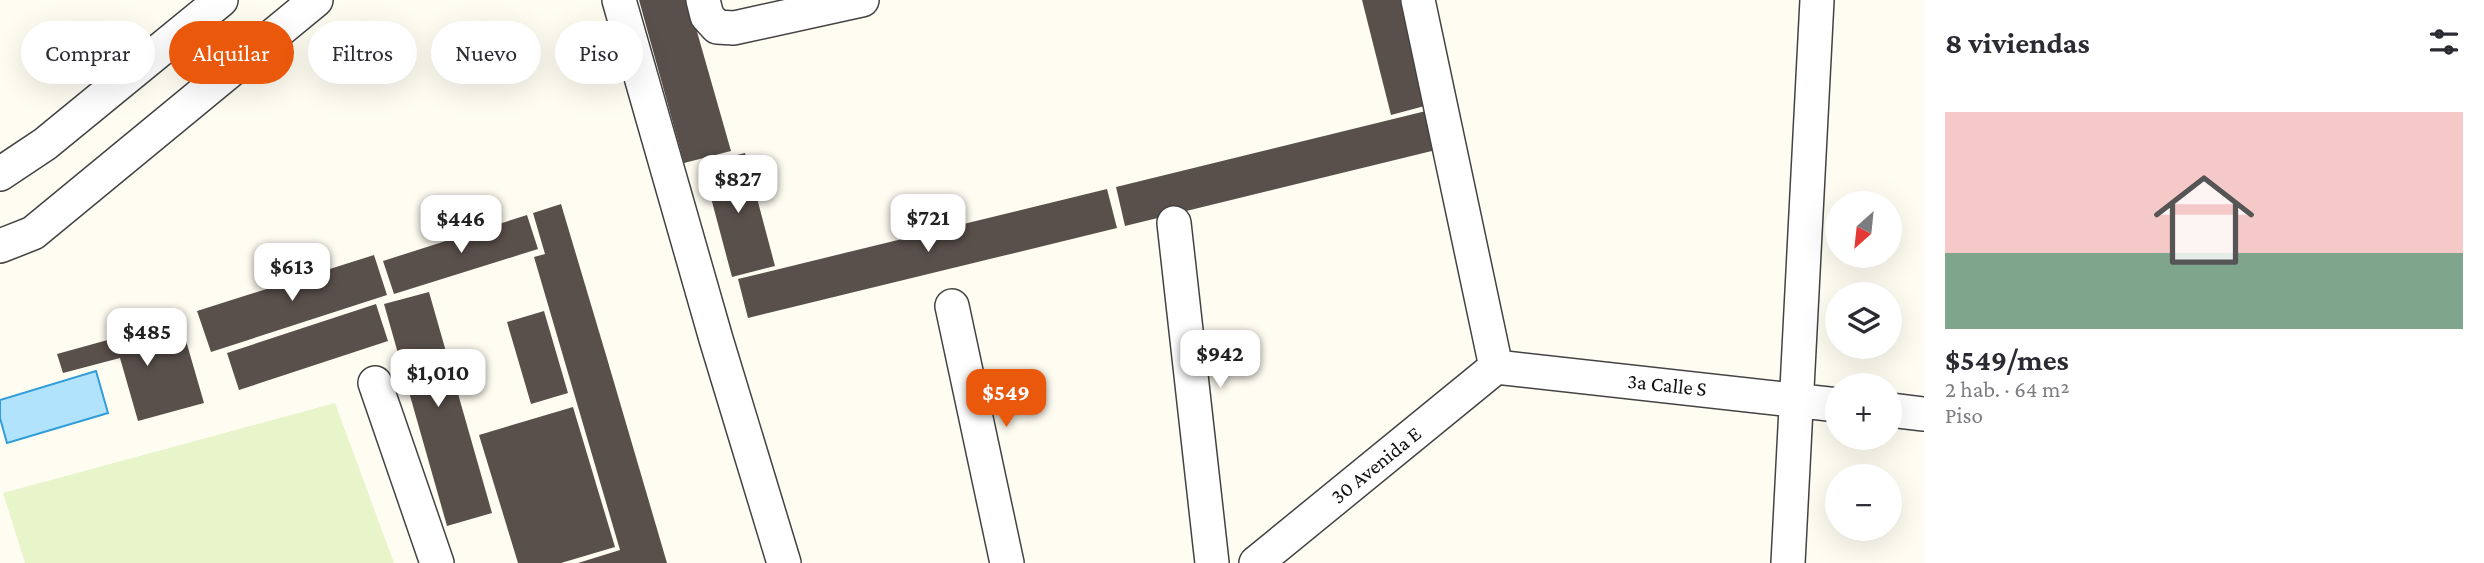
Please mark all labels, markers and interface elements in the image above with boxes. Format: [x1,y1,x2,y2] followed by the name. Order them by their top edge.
[21,21,155,84] chip: Comprar
[169,21,294,84] chip: Alquilar
[308,21,417,84] chip: Filtros
[431,21,541,84] chip: Nuevo
[555,21,643,84] chip: Piso
[2425,23,2463,61] icon: filters
[1945,26,2090,59] text: 8 viviendas
[697,156,779,215] pin: $827
[2141,157,2267,283] icon: home
[714,165,762,191] text: $827
[1825,191,1902,268] north arrow
[1825,191,1902,541] map controls
[887,194,969,254] pin: $721
[420,196,502,255] pin: $446
[907,204,949,230] text: $721
[437,205,485,231] text: $446
[251,244,333,303] pin: $613
[270,253,314,279] text: $613
[1825,282,1902,359] button: layers
[106,308,188,368] pin: $485
[123,318,171,344] text: $485
[1179,330,1261,390] pin: $942
[1196,340,1244,366] text: $942
[1945,343,2069,376] text: $549/mes
[381,350,495,409] pin: $1,010
[407,359,469,385] text: $1,010
[1626,369,1708,401] street label: 3a Calle S
[965,370,1047,429] pin: $549
[1825,373,1902,450] button: +
[1945,376,2069,402] text: 2 hab. · 64 m²
[982,379,1030,405] text: $549
[1945,402,1983,428] text: Piso
[1326,421,1426,509] street label: 30 Avenida E
[1825,464,1902,541] button: −

